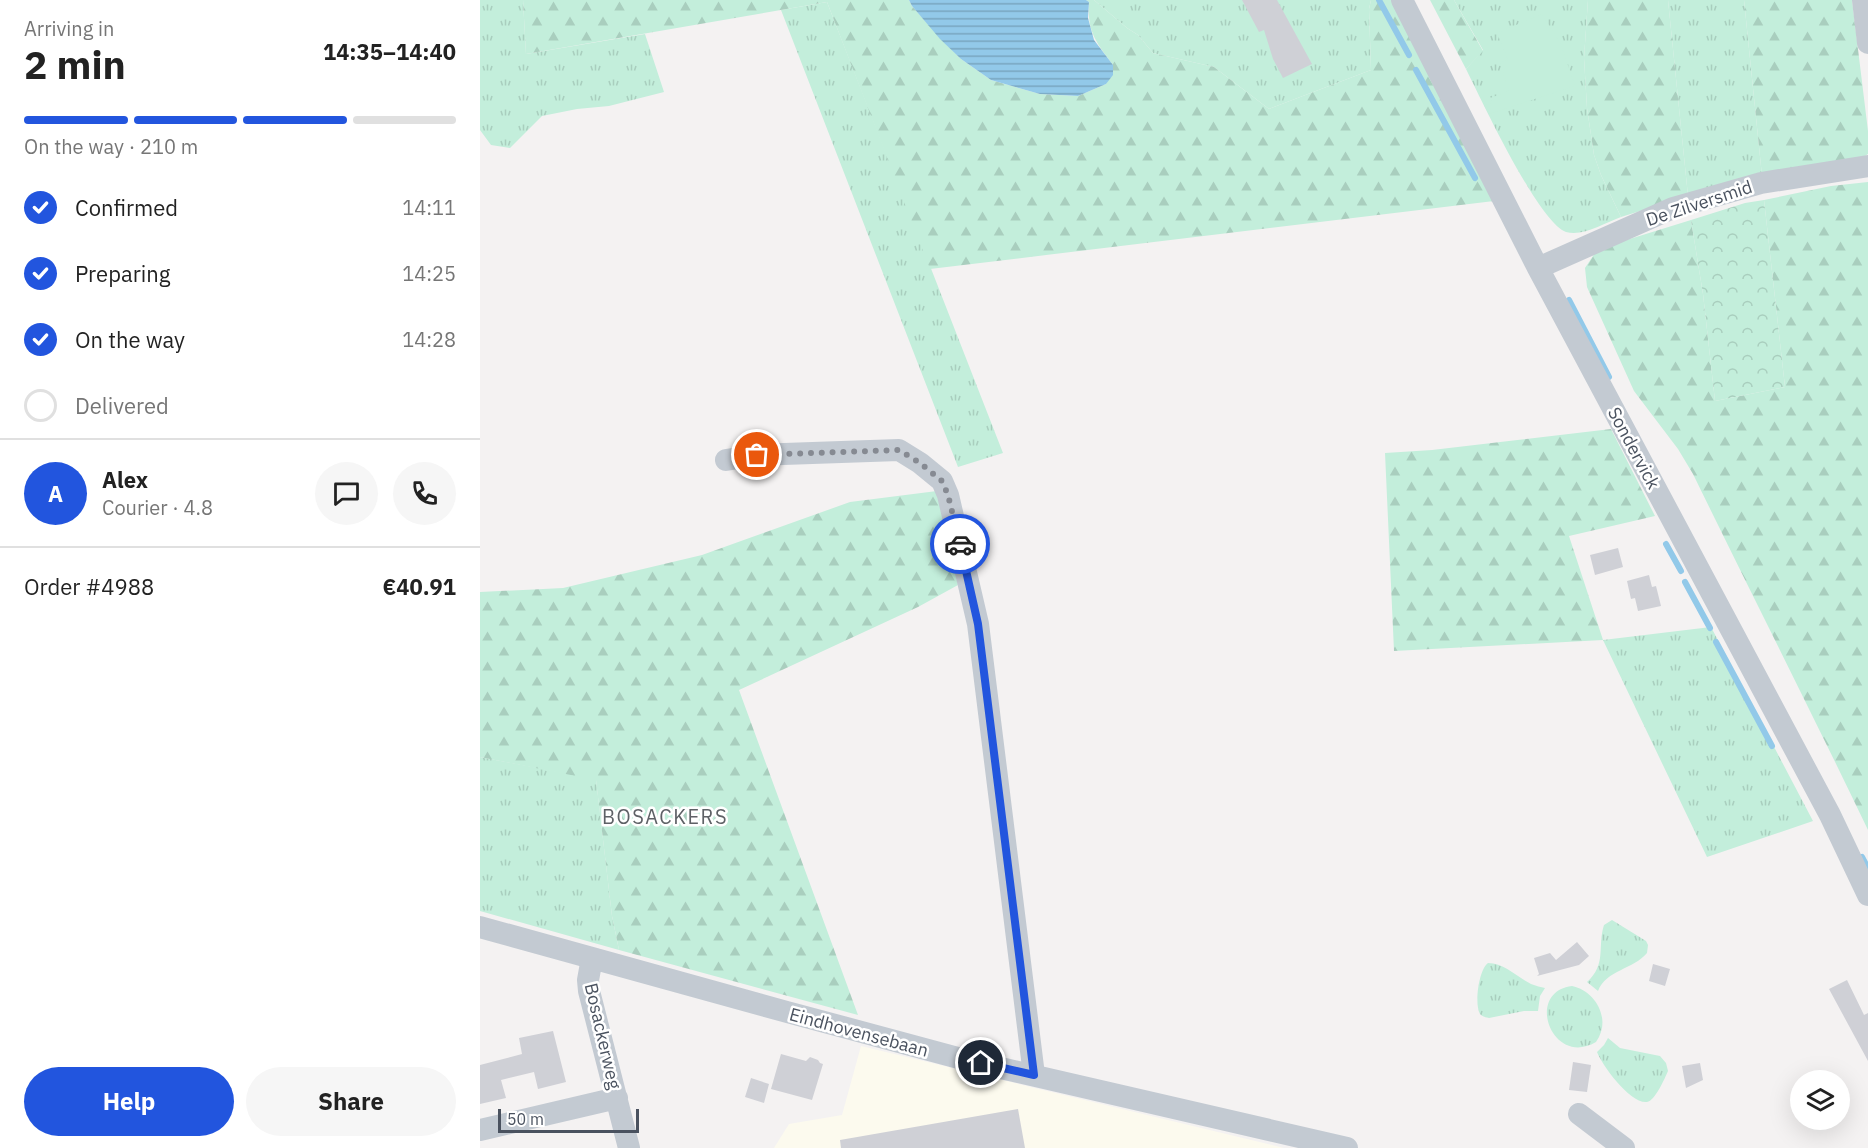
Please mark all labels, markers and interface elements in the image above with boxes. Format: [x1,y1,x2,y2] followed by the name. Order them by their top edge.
[24,15,114,42] text: Arriving in
[323,37,456,66] text: 14:35–14:40
[24,39,126,90] text: 2 min
[24,133,198,160] text: On the way · 210 m
[1643,175,1755,231] street label: De Zilversmid
[24,191,57,224] icon: check
[75,193,178,222] text: Confirmed
[402,194,456,221] text: 14:11
[24,257,57,290] icon: check
[75,259,170,288] text: Preparing
[402,260,456,287] text: 14:25
[24,323,57,356] icon: check
[75,325,185,354] text: On the way
[402,326,456,353] text: 14:28
[75,391,169,420] text: Delivered
[1603,403,1665,493] street label: Sondervick
[731,429,782,480] pin
[740,438,773,471] icon: bag
[315,462,378,525] button: chat
[393,462,456,525] button: phone
[102,465,148,494] text: Alex
[48,479,63,508] text: A
[102,494,213,521] text: Courier · 4.8
[930,514,990,574] courier
[944,528,977,561] icon: car
[24,572,154,601] text: Order #4988
[383,572,456,601] text: €40.91
[602,803,728,830] district label: BOSACKERS
[580,981,626,1092] street label: Bosackerweg
[787,1002,931,1062] street label: Eindhovensebaan
[955,1037,1006,1088] pin
[964,1046,997,1079] icon: home
[24,1067,234,1136] button: Help
[246,1067,456,1136] button: Share
[1790,1070,1850,1130] map controls
[1790,1070,1850,1130] button: layers
[498,1106,639,1134] scale bar
[507,1109,544,1129] text: 50 m

